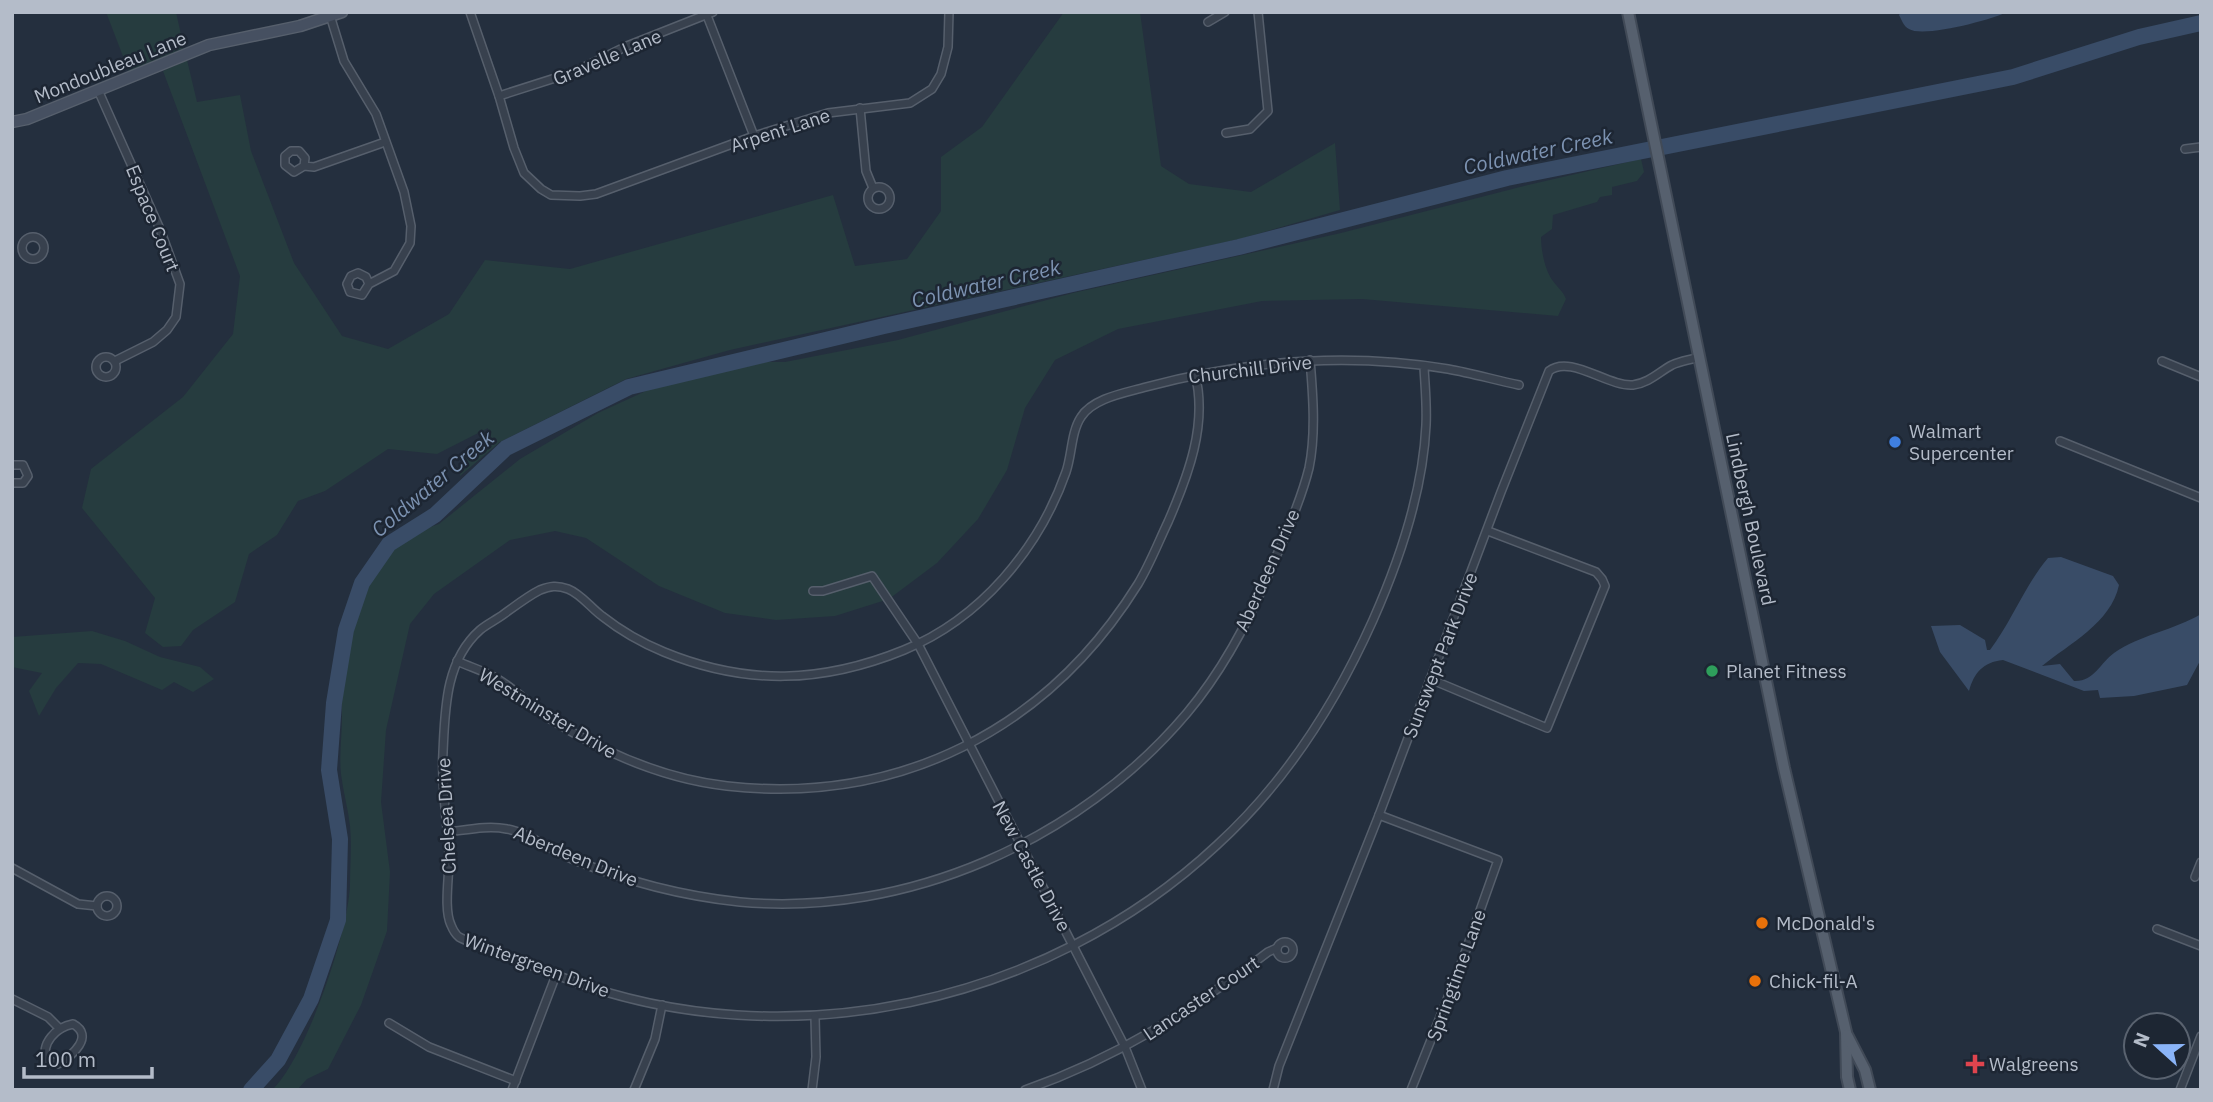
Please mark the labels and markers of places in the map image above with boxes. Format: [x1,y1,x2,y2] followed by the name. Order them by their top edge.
[1909,419,2014,465] place label: Walmart Supercenter
[1887,434,1903,450] marker: Walmart Supercenter
[1726,659,1847,683] place label: Planet Fitness
[1704,663,1720,679] marker: Planet Fitness
[1776,911,1875,935] place label: McDonald's
[1754,915,1770,931] marker: McDonald's
[1769,969,1858,993] place label: Chick-fil-A
[1747,973,1763,989] marker: Chick-fil-A
[1989,1052,2079,1076] place label: Walgreens
[1967,1056,1983,1072] marker: Walgreens

